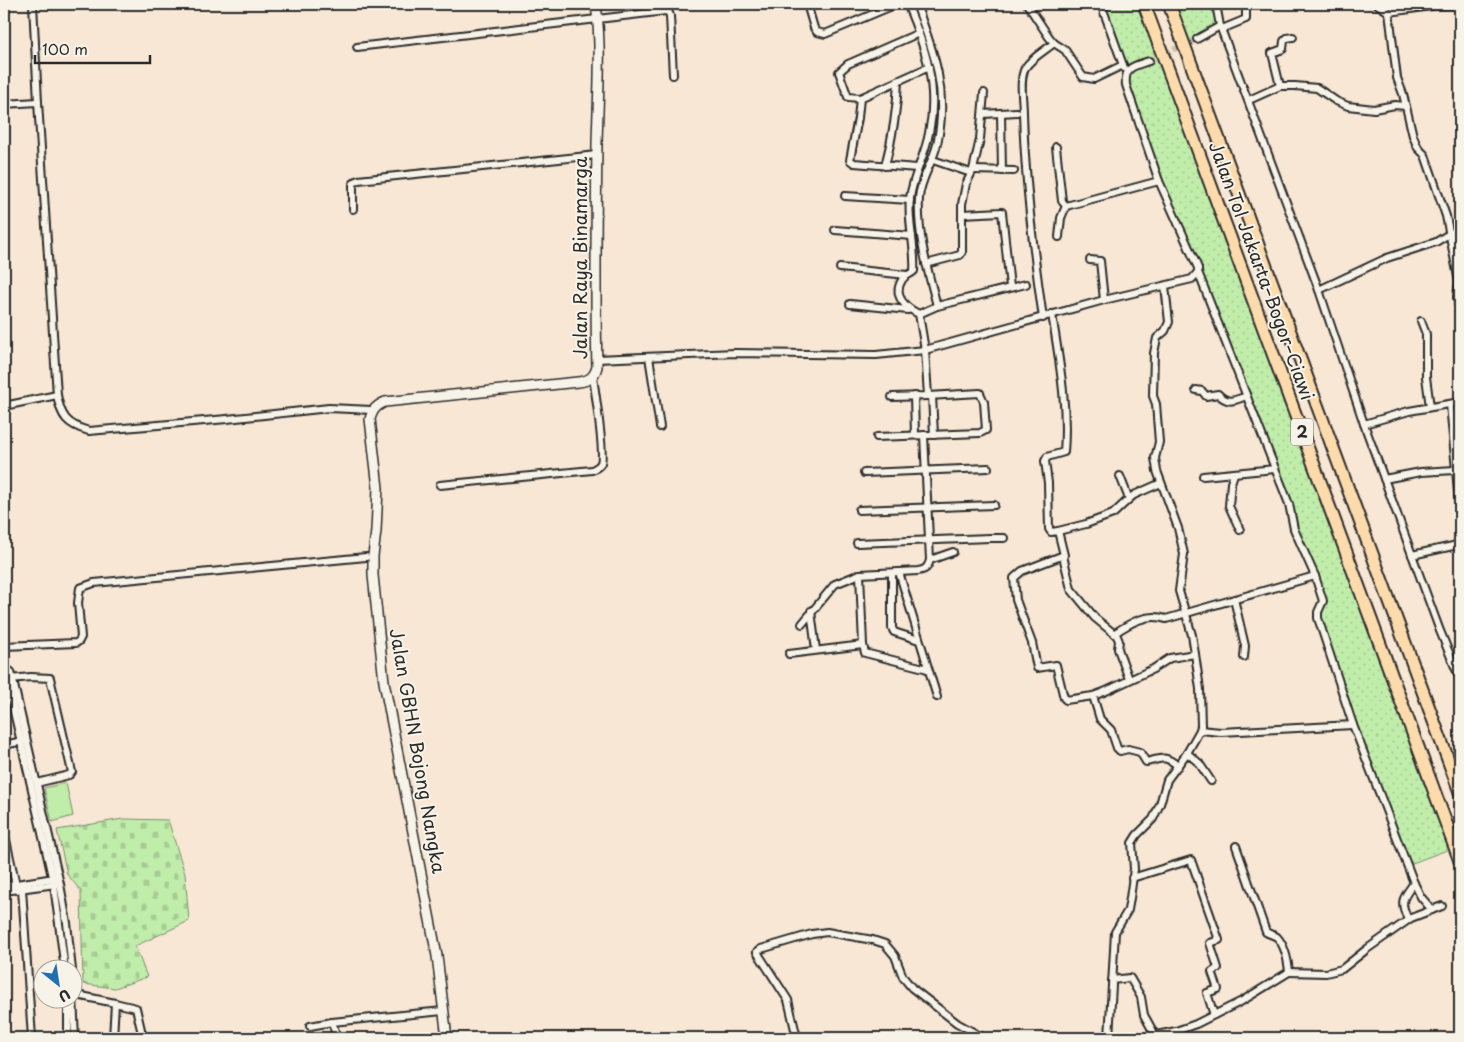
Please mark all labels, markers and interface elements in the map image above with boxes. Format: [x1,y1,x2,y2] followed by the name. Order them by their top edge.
[35,32,150,64] scale bar
[42,37,88,60] text: 100 m
[1203,137,1322,404] street label: Jalan Tol Jakarta–Bogor–Ciawi
[566,156,593,359] street label: Jalan Raya Binamarga
[1291,418,1313,446] road number: 2
[384,626,453,876] street label: Jalan GBHN Bojong Nangka
[32,960,82,1010] north arrow
[55,984,75,1007] text: U

